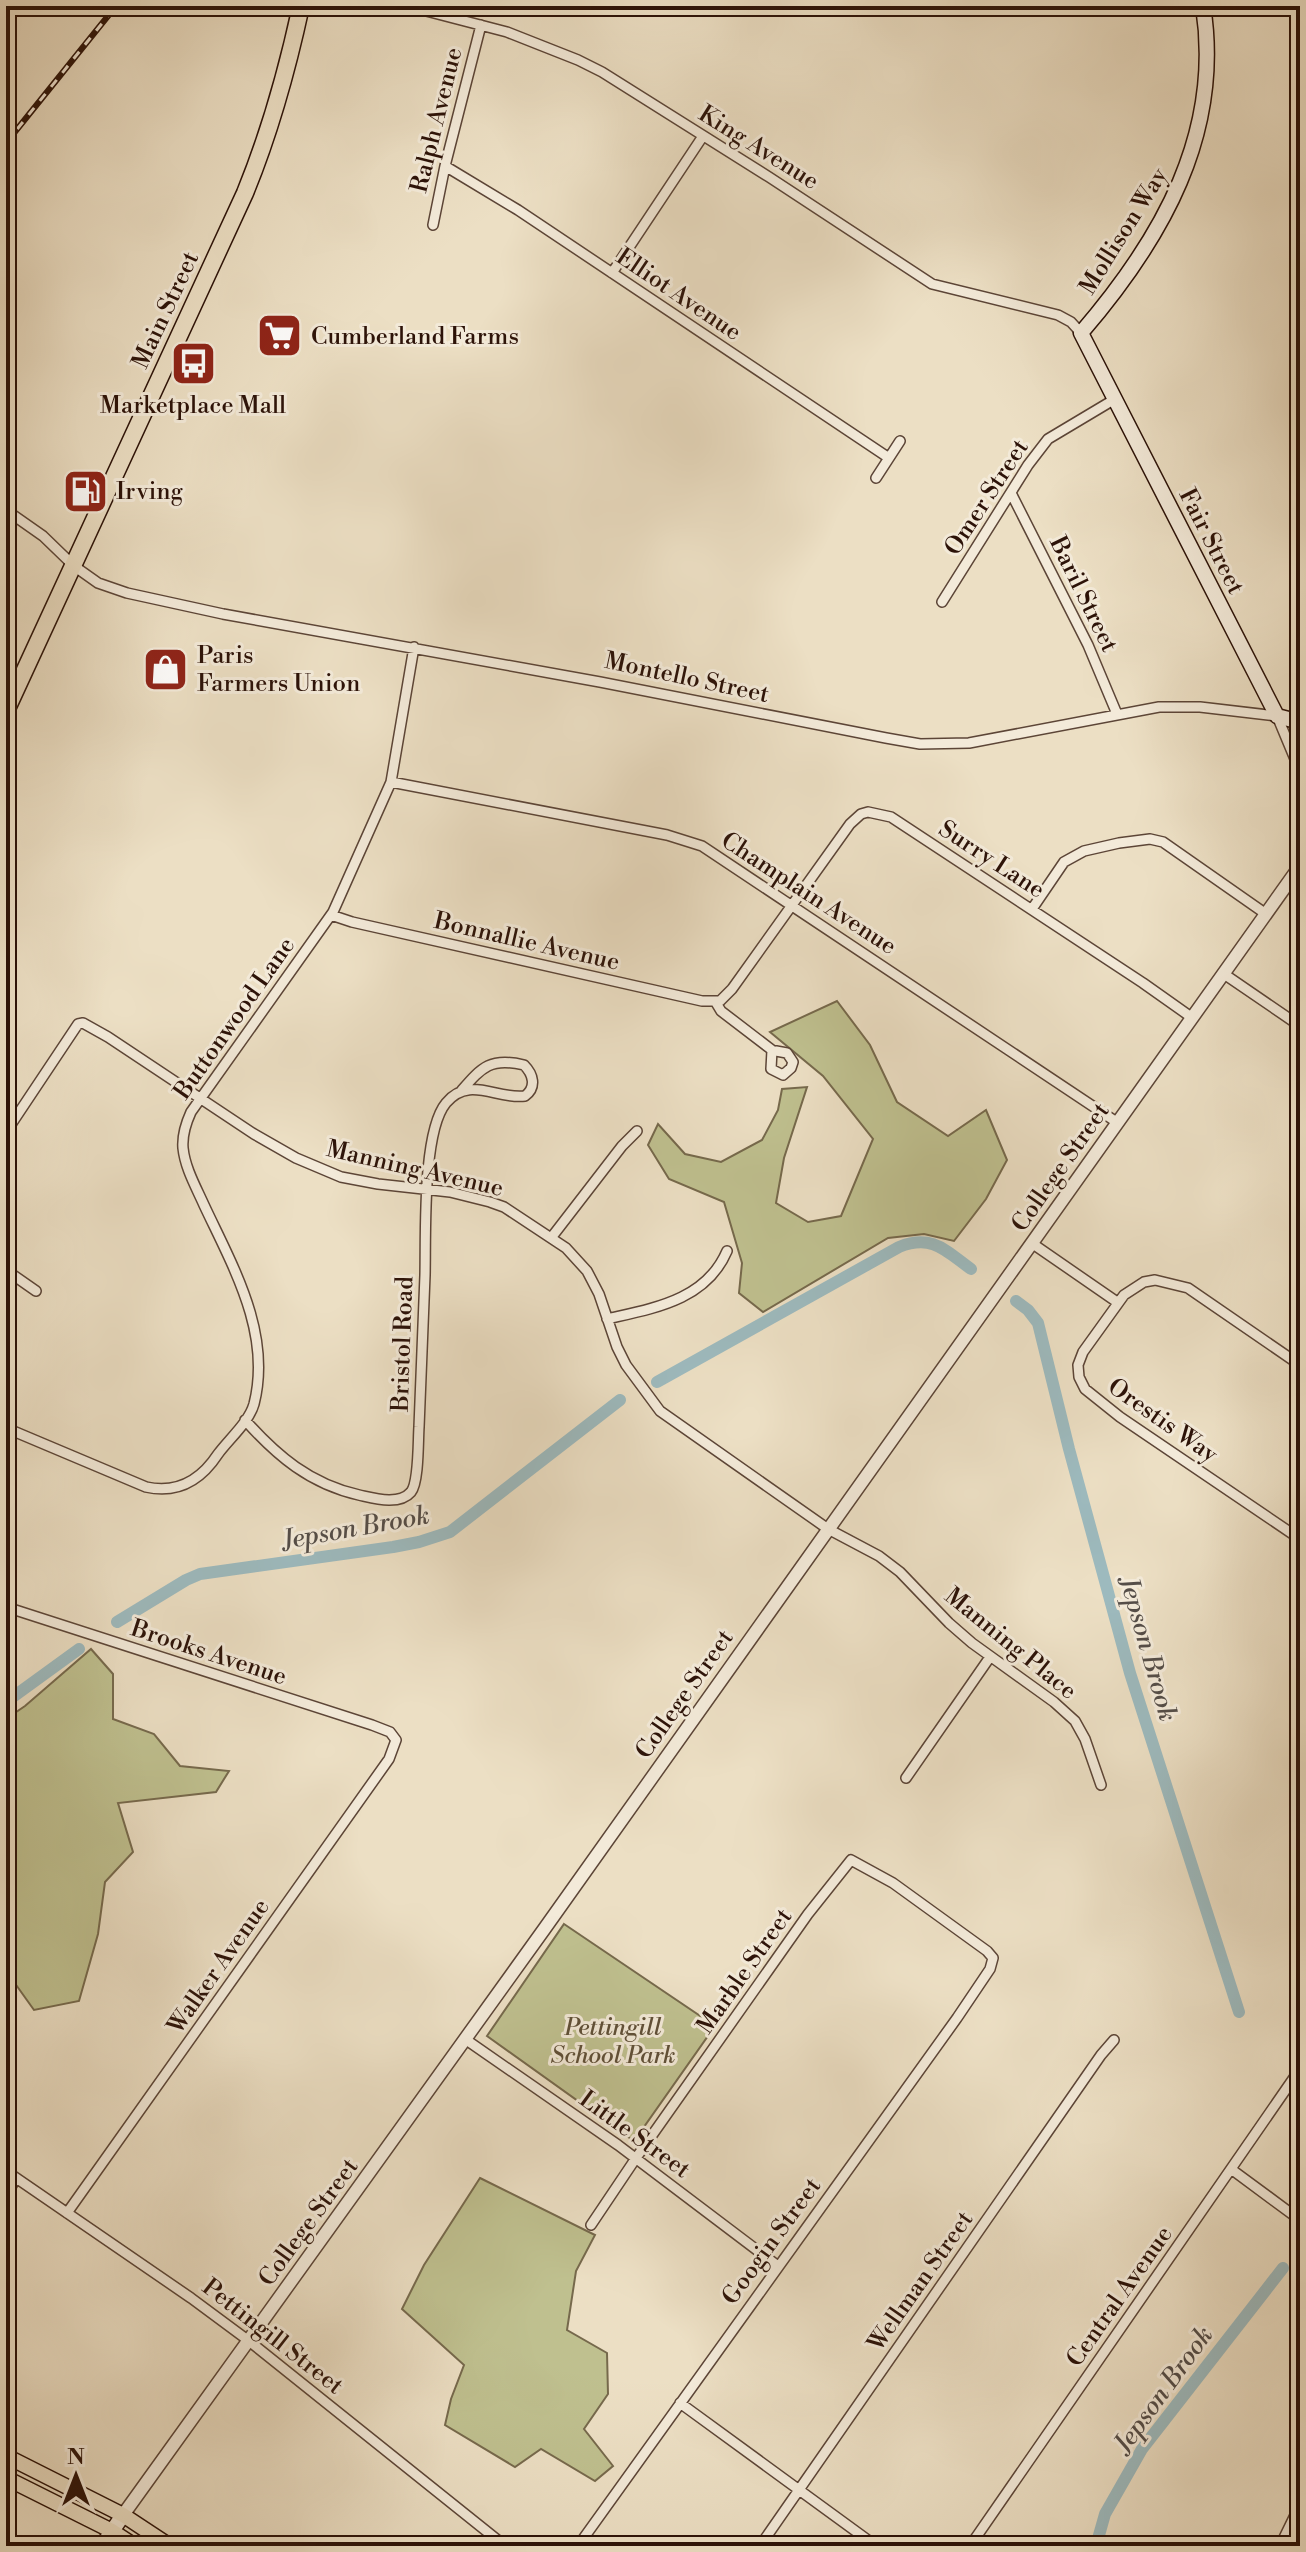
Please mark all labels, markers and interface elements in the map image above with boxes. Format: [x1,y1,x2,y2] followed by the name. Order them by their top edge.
[404,45,470,196] street label: Ralph Avenue
[693,99,824,197] street label: King Avenue
[1073,162,1175,301] street label: Mollison Way
[610,242,747,348] street label: Elliot Avenue
[126,247,206,374] street label: Main Street
[256,312,304,360] supermarket icon: Cumberland Farms
[311,322,519,352] place label: Cumberland Farms
[169,339,217,387] bus stop icon: Marketplace Mall
[100,391,286,421] place label: Marketplace Mall
[938,433,1036,561] street label: Omer Street
[61,467,109,515] fuel station icon: Irving
[116,477,184,507] place label: Irving
[1172,483,1251,600] street label: Fair Street
[1042,531,1124,658] street label: Baril Street
[197,641,360,699] place label: Paris Farmers Union
[142,645,190,693] shop icon: Paris Farmers Union
[602,646,772,710] street label: Montello Street
[933,814,1050,905] street label: Surry Lane
[715,826,902,962] street label: Champlain Avenue
[430,906,622,978] street label: Bonnallie Avenue
[167,932,302,1106] street label: Buttonwood Lane
[1005,1097,1117,1238] street label: College Street
[323,1134,506,1204] street label: Manning Avenue
[386,1275,420,1413] street label: Bristol Road
[1102,1372,1224,1470] street label: Orestis Way
[277,1499,432,1557] water label: Jepson Brook
[1111,1571,1184,1725] water label: Jepson Brook
[938,1581,1083,1706] street label: Manning Place
[126,1613,290,1692] street label: Brooks Avenue
[629,1624,741,1765] street label: College Street
[161,1893,277,2041] street label: Walker Avenue
[690,1903,799,2040] street label: Marble Street
[550,2013,676,2071] park label: Pettingill School Park
[573,2084,696,2185] street label: Little Street
[252,2152,366,2292] street label: College Street
[716,2172,828,2311] street label: Googin Street
[861,2205,980,2358] street label: Wellman Street
[1060,2220,1179,2373] street label: Central Avenue
[196,2272,349,2402] street label: Pettingill Street
[1106,2320,1220,2461] water label: Jepson Brook
[36,2436,116,2516] north arrow
[67,2444,85,2471] text: N

